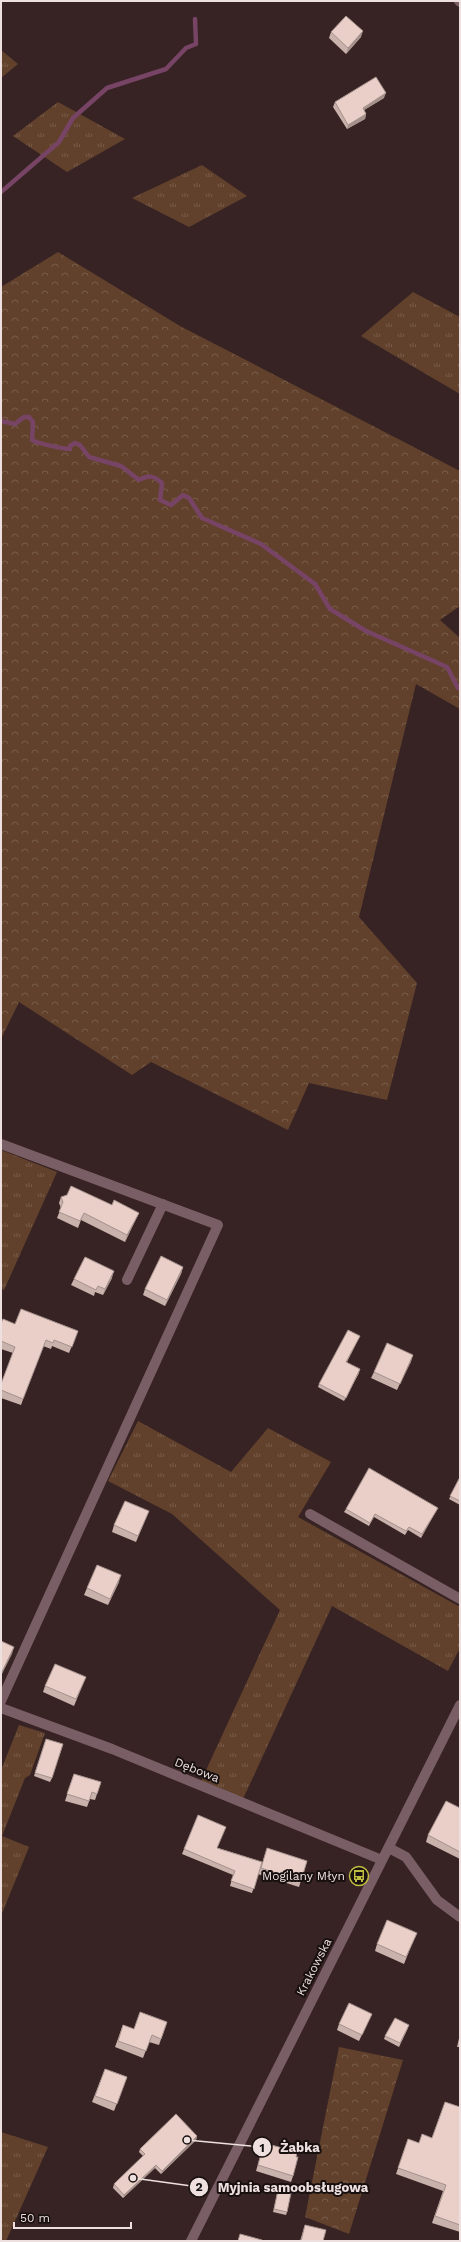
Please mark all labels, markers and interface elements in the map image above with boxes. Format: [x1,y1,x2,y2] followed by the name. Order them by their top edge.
[173,1755,222,1785] street label: Dębowa
[348,1865,370,1887] bus stop icon: Mogilany Młyn
[262,1869,345,1883] place label: Mogilany Młyn
[294,1936,335,1998] street label: Krakowska
[252,2135,328,2160] callout: Żabka
[280,2139,320,2155] text: Żabka
[259,2141,265,2155] text: 1
[189,2175,376,2200] callout: Myjnia samoobsługowa
[195,2180,203,2194] text: 2
[218,2180,369,2195] text: Myjnia samoobsługowa
[14,2204,131,2230] scale bar
[20,2211,50,2225] text: 50 m

